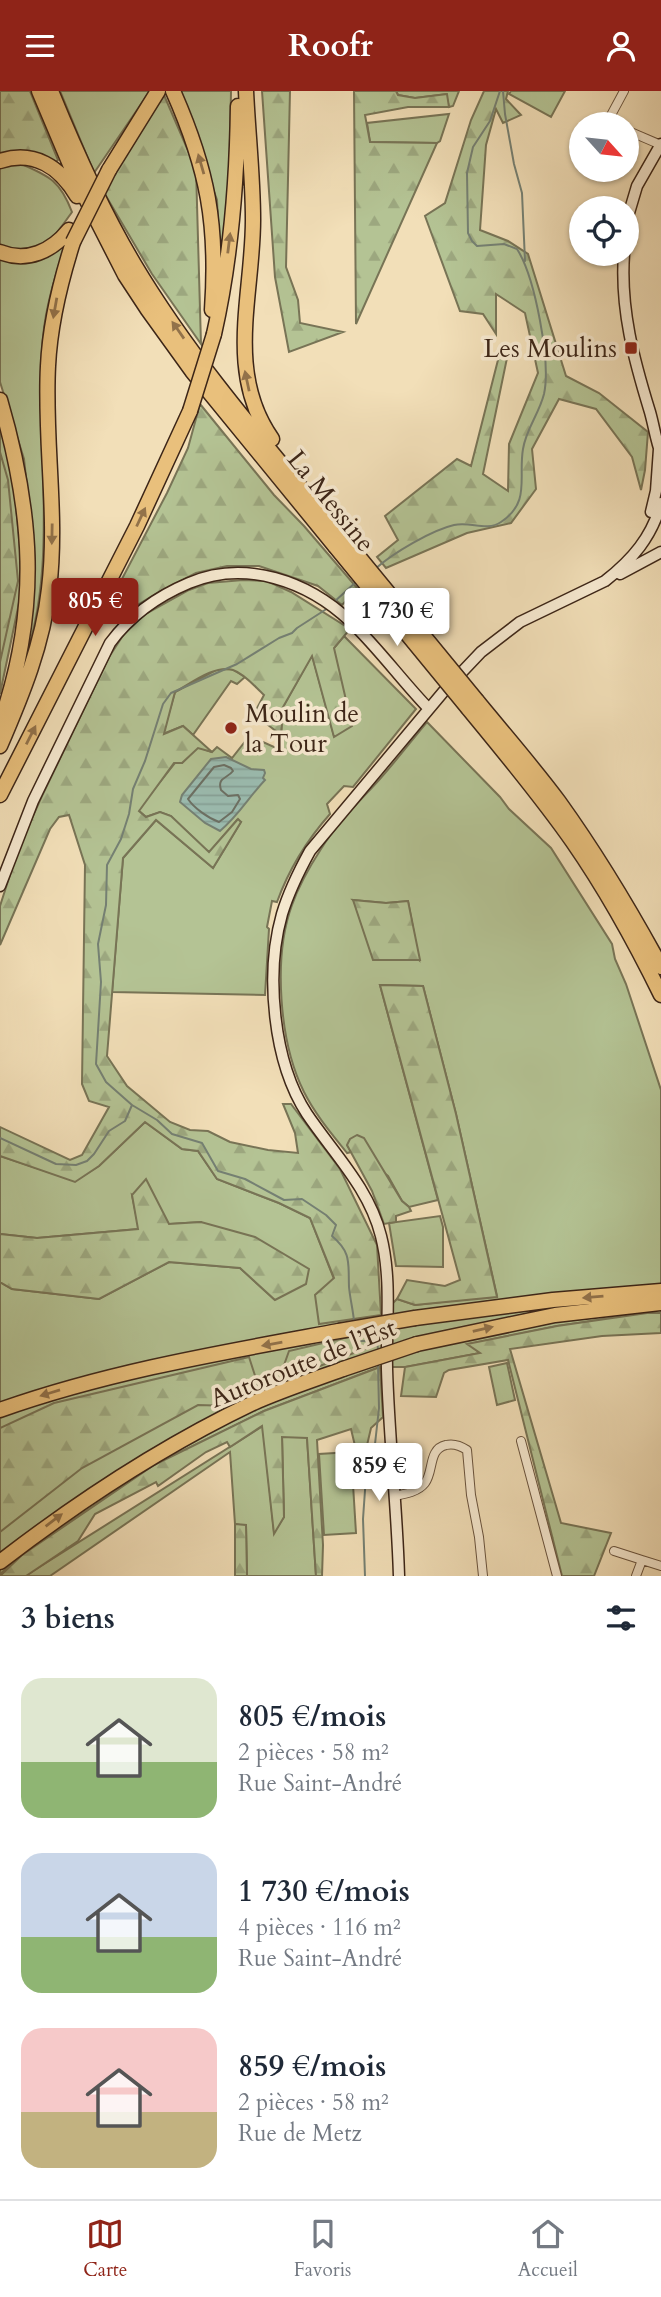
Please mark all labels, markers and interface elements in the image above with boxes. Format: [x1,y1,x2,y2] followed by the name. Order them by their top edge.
[288,24,373,68] text: Roofr
[21,27,59,65] icon: menu
[602,27,640,65] icon: person
[569,112,639,182] north arrow
[569,112,639,266] map controls
[196,154,206,175] one-way arrow
[569,196,639,266] button: locate
[224,232,235,254] one-way arrow
[49,297,60,319] one-way arrow
[171,321,185,339] one-way arrow
[484,331,617,366] place label: Les Moulins
[623,340,639,356] marker: Les Moulins
[242,370,253,392] one-way arrow
[279,443,383,559] street label: La Messine
[136,507,147,527] one-way arrow
[46,524,58,546] one-way arrow
[46,579,144,638] pin: 805 €
[67,585,123,616] text: 805 €
[332,589,462,648] pin: 1 730 €
[360,595,434,626] text: 1 730 €
[245,696,359,761] place label: Moulin de la Tour
[223,720,239,736] marker: Moulin de la Tour
[26,725,37,745] one-way arrow
[582,1292,604,1303] one-way arrow
[205,1310,401,1416] street label: Autoroute de l’Est
[472,1324,494,1335] one-way arrow
[261,1338,283,1349] one-way arrow
[40,1388,61,1398] one-way arrow
[330,1443,428,1503] pin: 859 €
[351,1450,407,1481] text: 859 €
[45,1513,63,1528] one-way arrow
[21,1598,115,1639] text: 3 biens
[602,1599,640,1637] icon: filters
[238,1696,386,1737] text: 805 €/mois
[77,1706,161,1790] icon: home
[238,1737,389,1768] text: 2 pièces · 58 m²
[238,1768,402,1799] text: Rue Saint-André
[238,1871,410,1912] text: 1 730 €/mois
[77,1881,161,1965] icon: home
[238,1912,401,1943] text: 4 pièces · 116 m²
[238,1943,402,1974] text: Rue Saint-André
[238,2046,386,2087] text: 859 €/mois
[77,2056,161,2140] icon: home
[238,2087,389,2118] text: 2 pièces · 58 m²
[238,2118,362,2149] text: Rue de Metz
[83,2215,127,2283] tab: Carte
[294,2215,351,2283] tab: Favoris
[518,2215,578,2283] tab: Accueil

